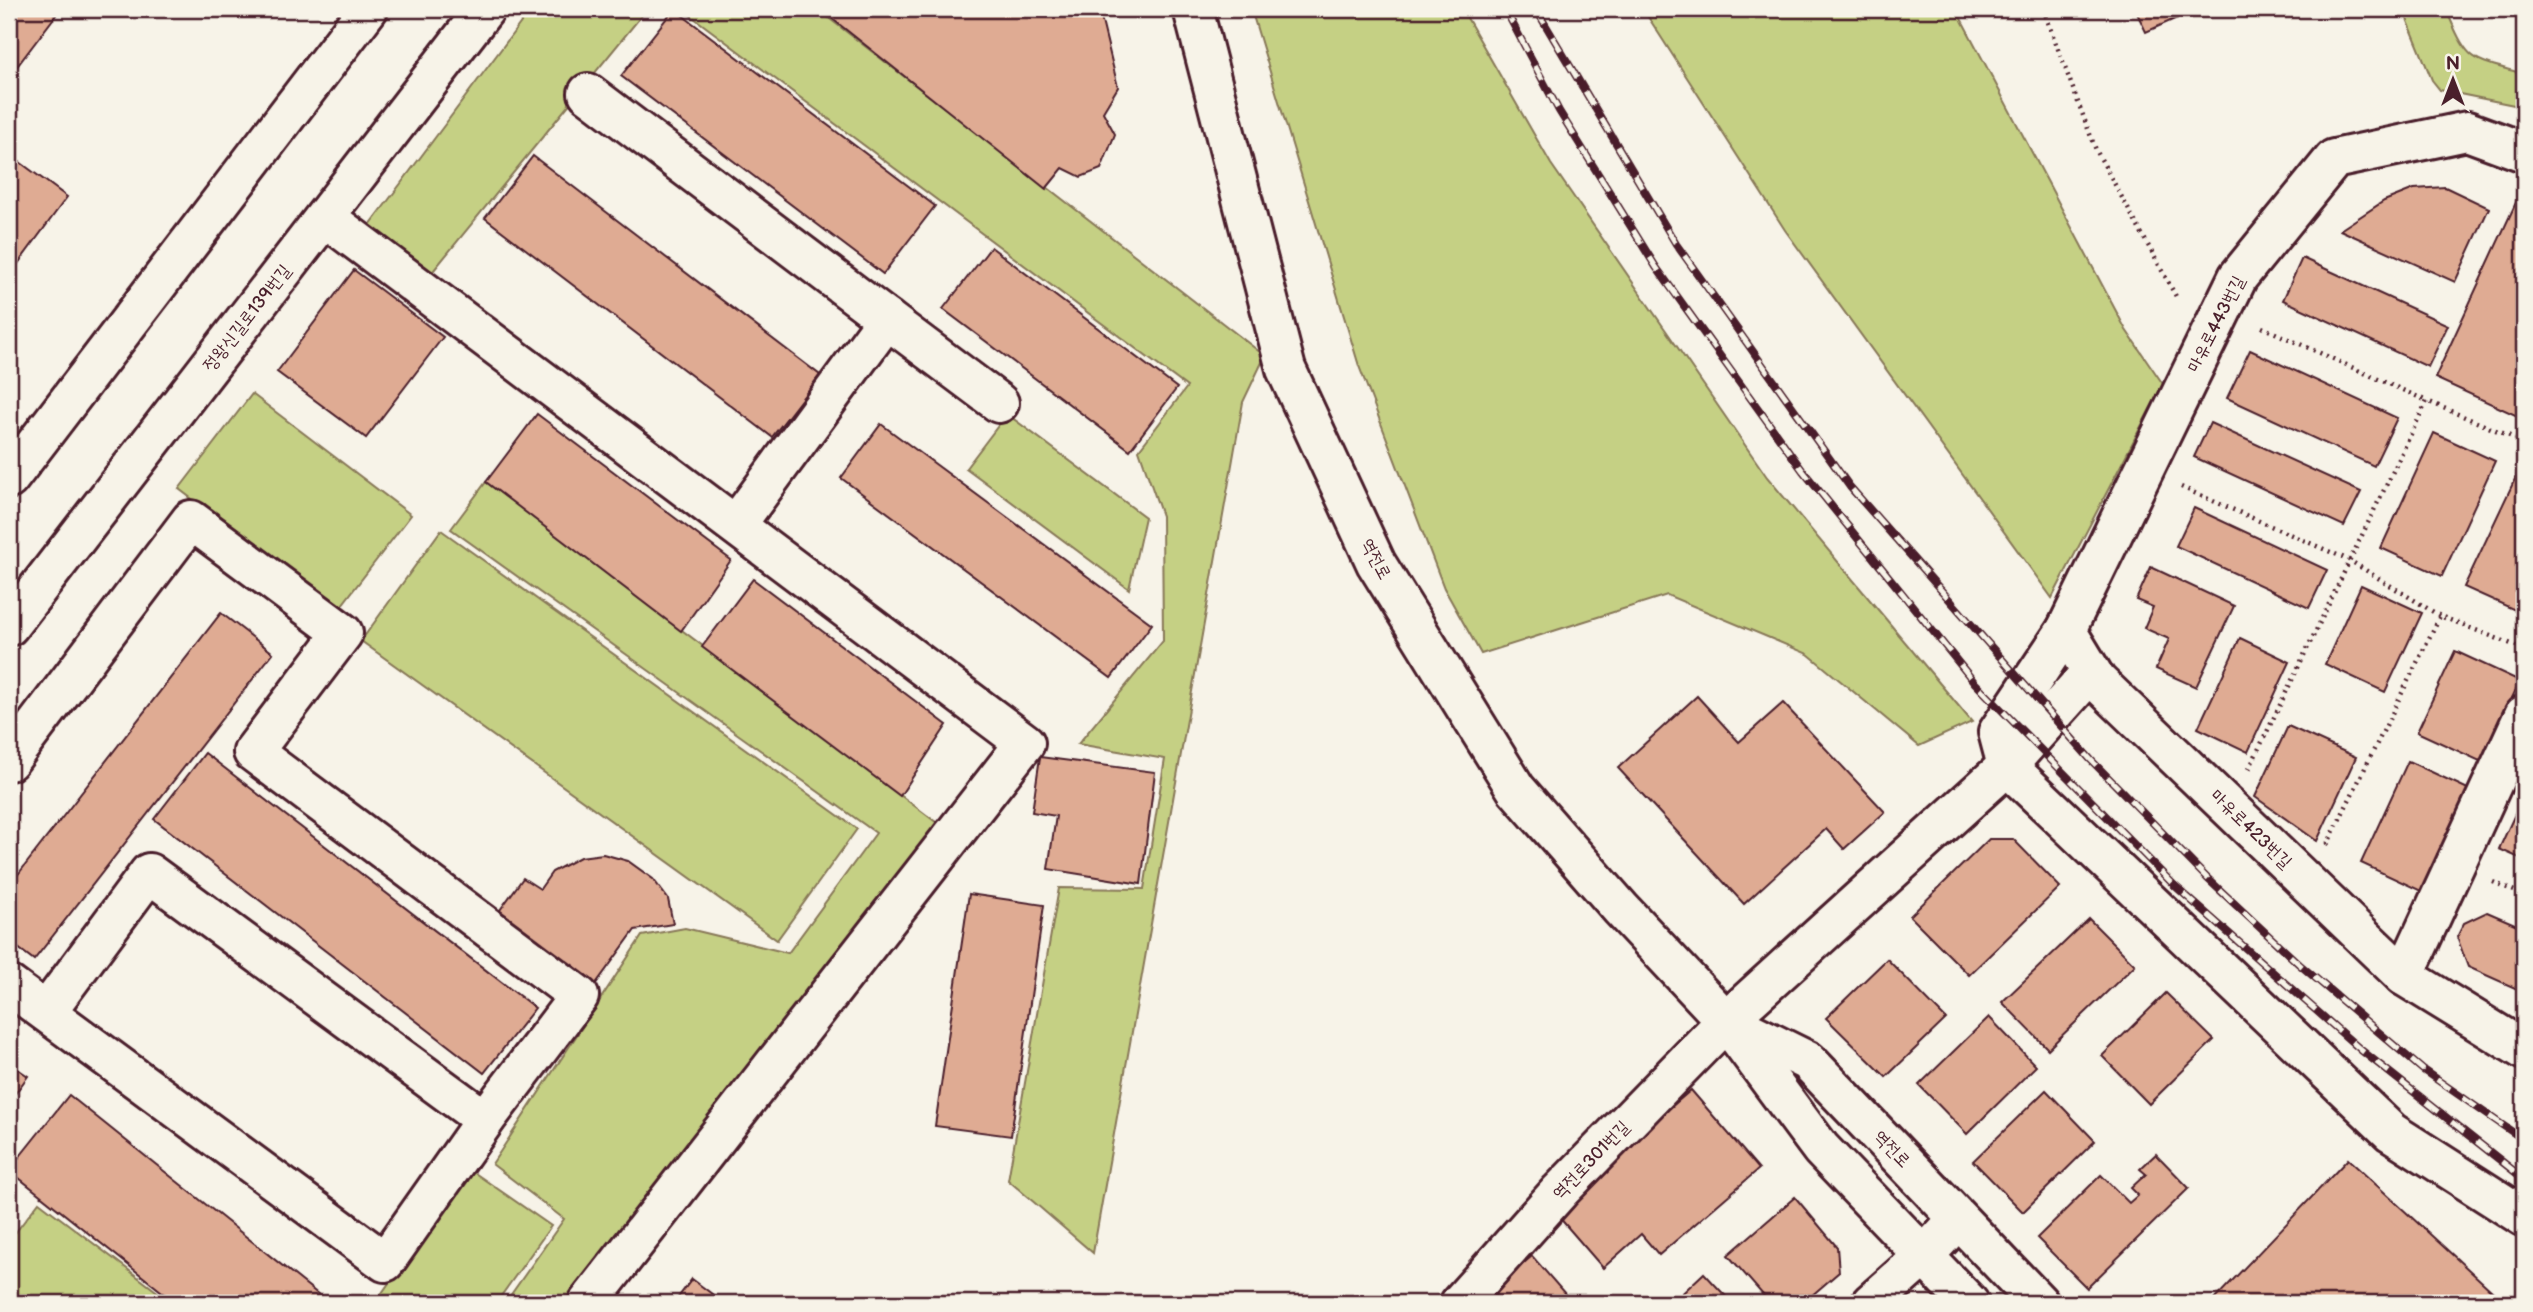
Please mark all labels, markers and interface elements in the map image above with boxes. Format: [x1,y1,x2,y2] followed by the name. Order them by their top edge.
[2418,46,2488,116] north arrow
[2446,53,2460,76] text: N
[199,260,296,376] street label: 정왕신길로139번길
[2183,272,2250,376] street label: 마유로443번길
[1357,535,1395,583] street label: 역전로
[2206,785,2296,873] street label: 마유로423번길
[1548,1116,1634,1204] street label: 역전로301번길
[1869,1126,1915,1172] street label: 역전로

